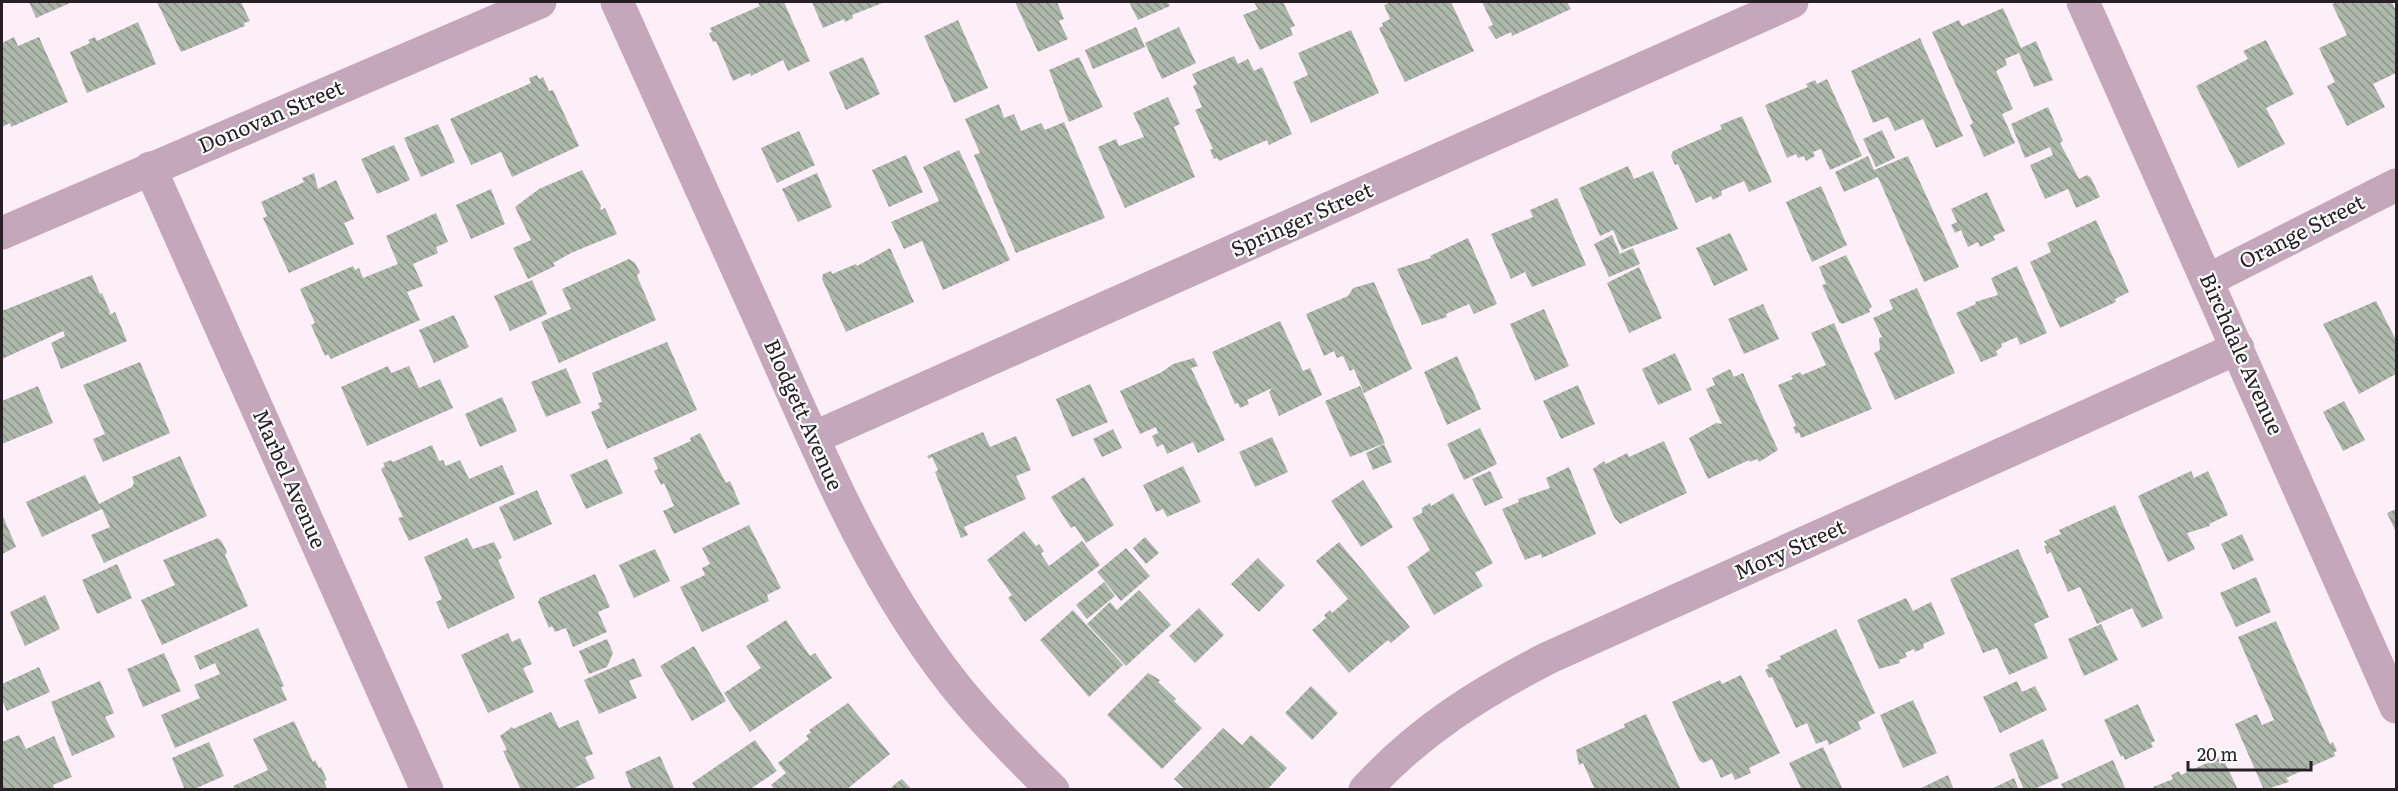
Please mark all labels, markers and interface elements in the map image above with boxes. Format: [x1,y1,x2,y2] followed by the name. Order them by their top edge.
[192,70,348,159] street label: Donovan Street
[1225,172,1377,263] street label: Springer Street
[2233,185,2370,275] street label: Orange Street
[2194,267,2293,439] street label: Birchdale Avenue
[758,333,853,495] street label: Blodgett Avenue
[247,403,336,553] street label: Marbel Avenue
[1728,509,1850,586] street label: Mory Street
[2188,734,2311,772] scale bar
[2197,740,2238,767] text: 20 m

